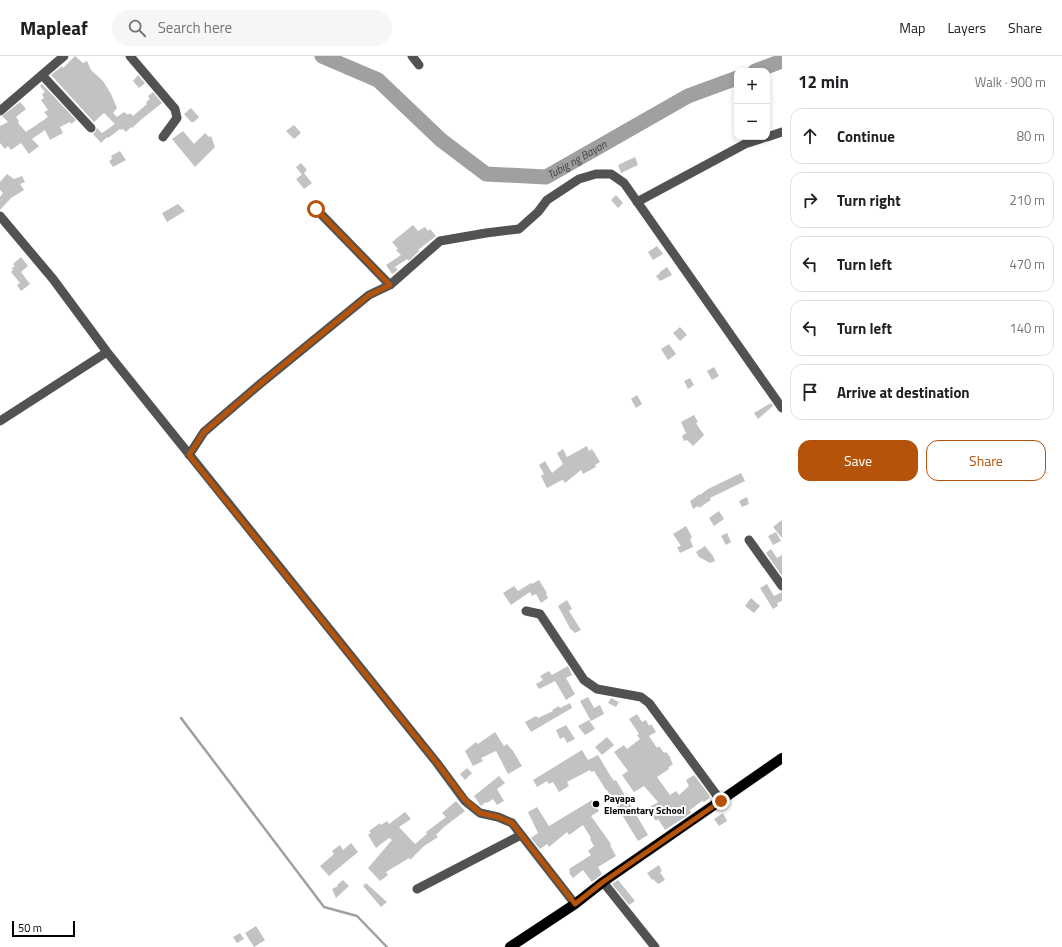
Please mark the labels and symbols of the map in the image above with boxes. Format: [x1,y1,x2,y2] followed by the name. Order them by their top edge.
[544,136,610,183] water label: Tubig ng Bayan
[307,200,325,218] route start
[604,791,685,818] place label: Payapa Elementary School
[712,792,730,810] route end
[591,799,601,809] marker: Payapa Elementary School
[12,919,75,938] scale bar

